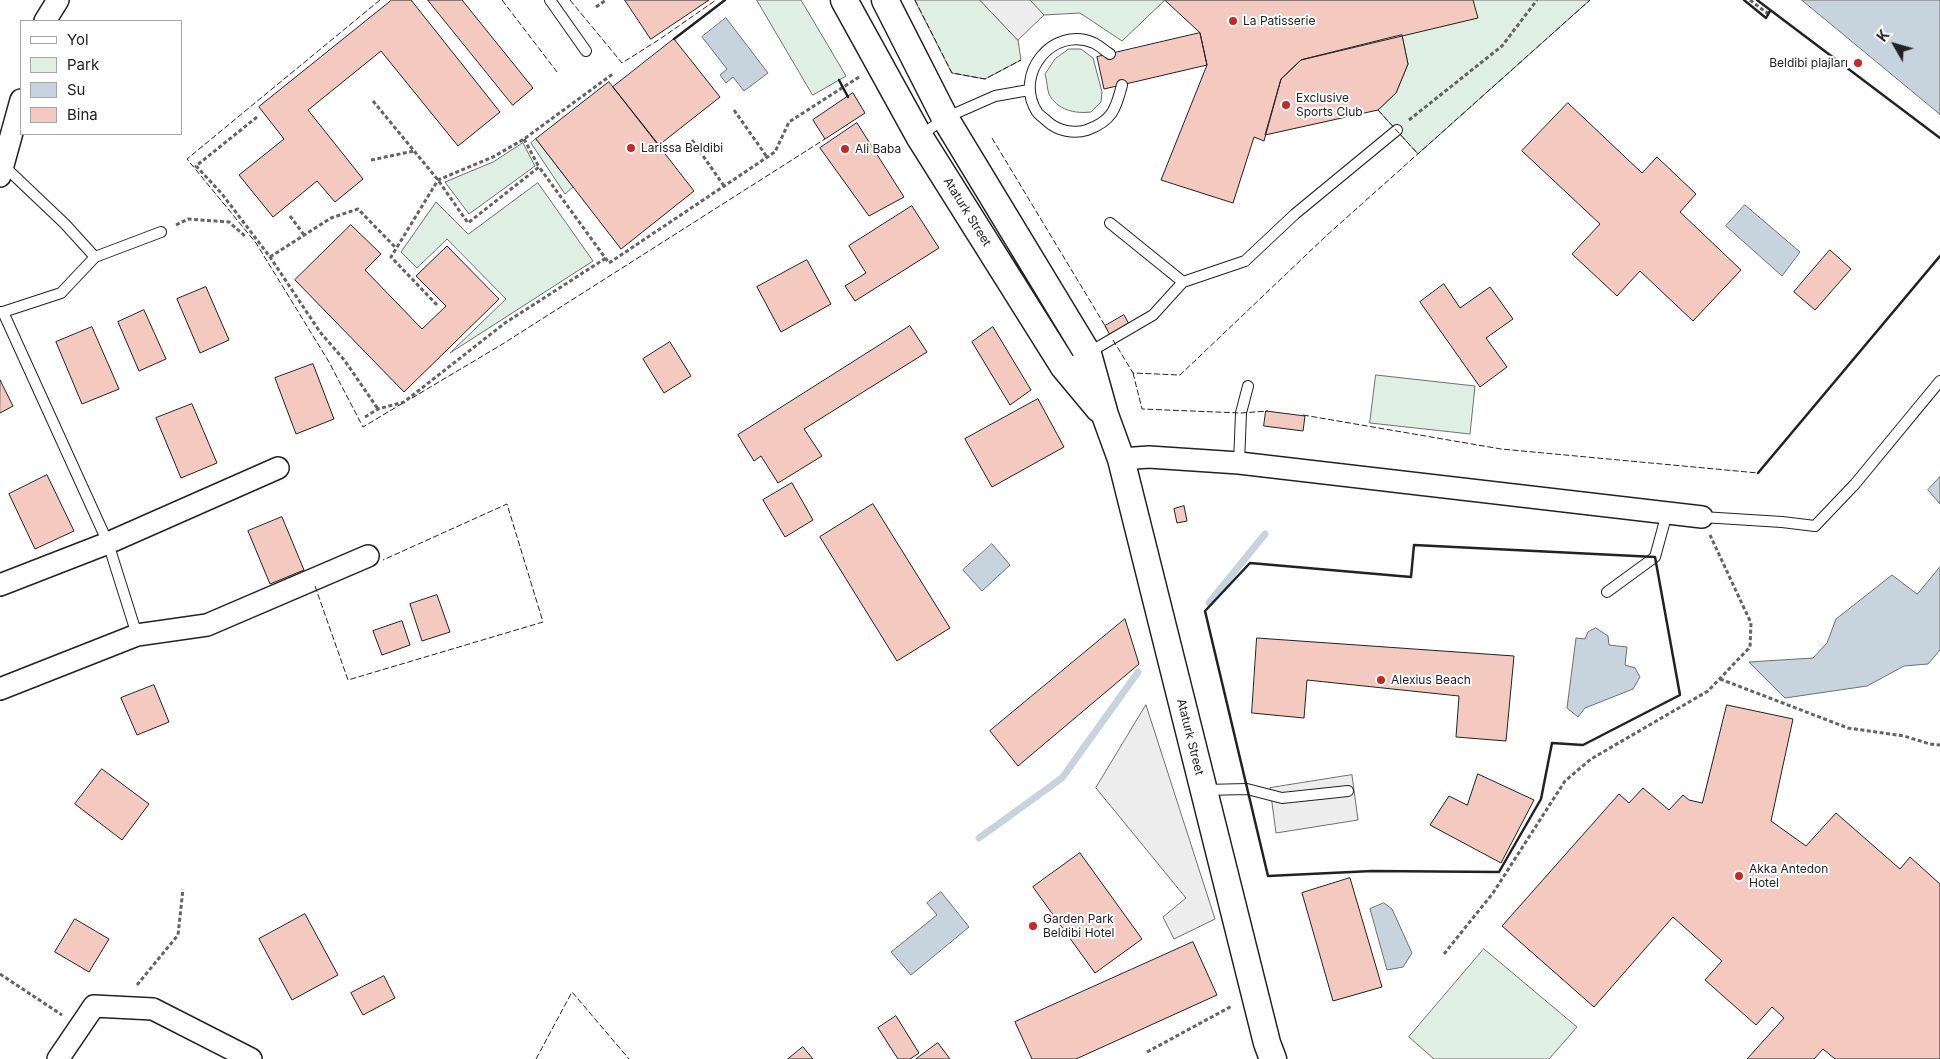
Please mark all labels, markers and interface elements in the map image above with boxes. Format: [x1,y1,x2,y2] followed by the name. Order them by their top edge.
[1243,14,1315,28] place label: La Patisserie
[1227,15,1239,27] marker: La Patisserie
[20,20,182,135] legend
[1870,20,1920,70] north arrow
[1873,26,1893,45] text: K
[67,30,89,49] text: Yol
[67,55,99,74] text: Park
[1769,56,1848,70] place label: Beldibi plajları
[1852,57,1864,69] marker: Beldibi plajları
[67,80,86,99] text: Su
[1296,91,1363,119] place label: Exclusive Sports Club
[1280,99,1292,111] marker: Exclusive Sports Club
[67,105,98,124] text: Bina
[641,141,723,155] place label: Larissa Beldibi
[625,142,637,154] marker: Larissa Beldibi
[855,142,901,156] place label: Ali Baba
[839,143,851,155] marker: Ali Baba
[940,175,994,249] street label: Ataturk Street
[1391,673,1471,687] place label: Alexius Beach
[1375,674,1387,686] marker: Alexius Beach
[1174,697,1206,777] street label: Ataturk Street
[1749,862,1828,890] place label: Akka Antedon Hotel
[1733,870,1745,882] marker: Akka Antedon Hotel
[1043,912,1114,940] place label: Garden Park Beldibi Hotel
[1027,920,1039,932] marker: Garden Park Beldibi Hotel

